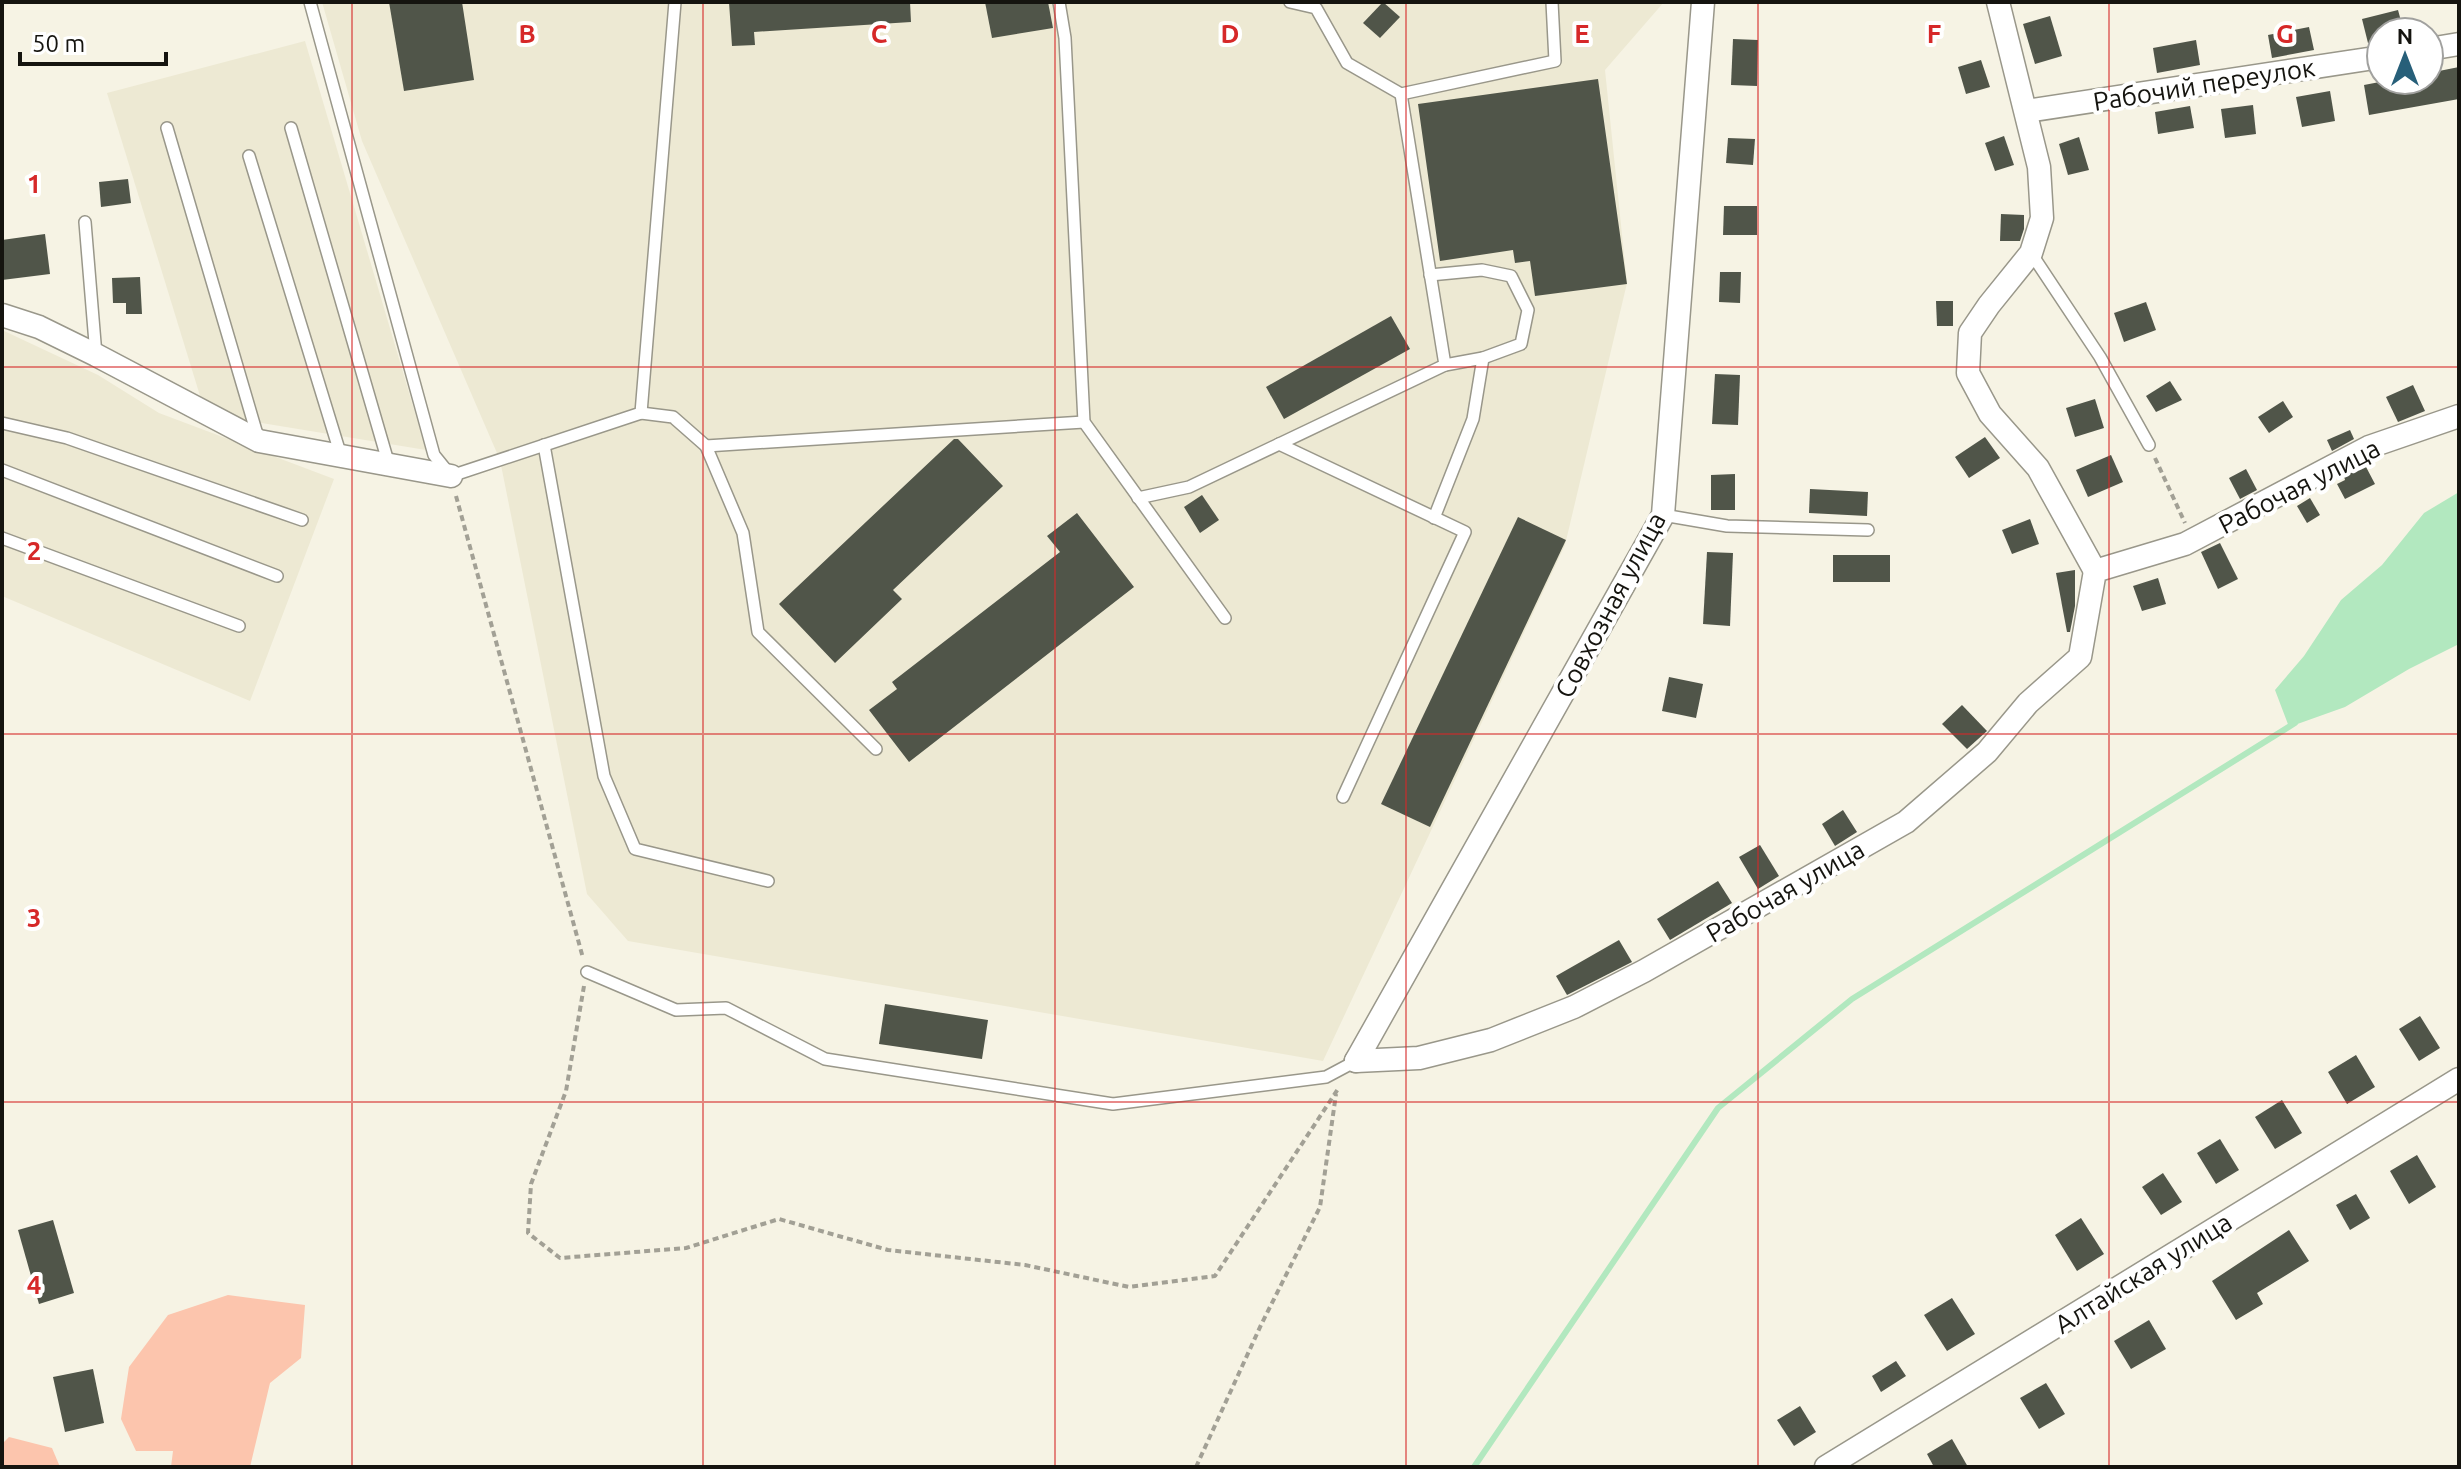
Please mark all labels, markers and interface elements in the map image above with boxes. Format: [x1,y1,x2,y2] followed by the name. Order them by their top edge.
[20,16,166,66] scale bar
[2365,16,2445,96] north arrow
[518,19,536,48] text: B
[871,19,888,48] text: C
[1221,19,1239,48] text: D
[1574,19,1590,48] text: E
[1927,19,1941,48] text: F
[2276,19,2294,48] text: G
[2397,23,2413,48] text: N
[32,30,85,57] text: 50 m
[2091,52,2317,116] street label: Рабочий переулок
[27,169,41,198] text: 1
[2213,433,2385,539] street label: Рабочая улица
[1549,508,1671,702] street label: Совхозная улица
[27,536,41,565] text: 2
[1701,834,1869,948] street label: Рабочая улица
[27,903,41,932] text: 3
[2049,1207,2237,1339] street label: Алтайская улица
[27,1270,41,1299] text: 4

